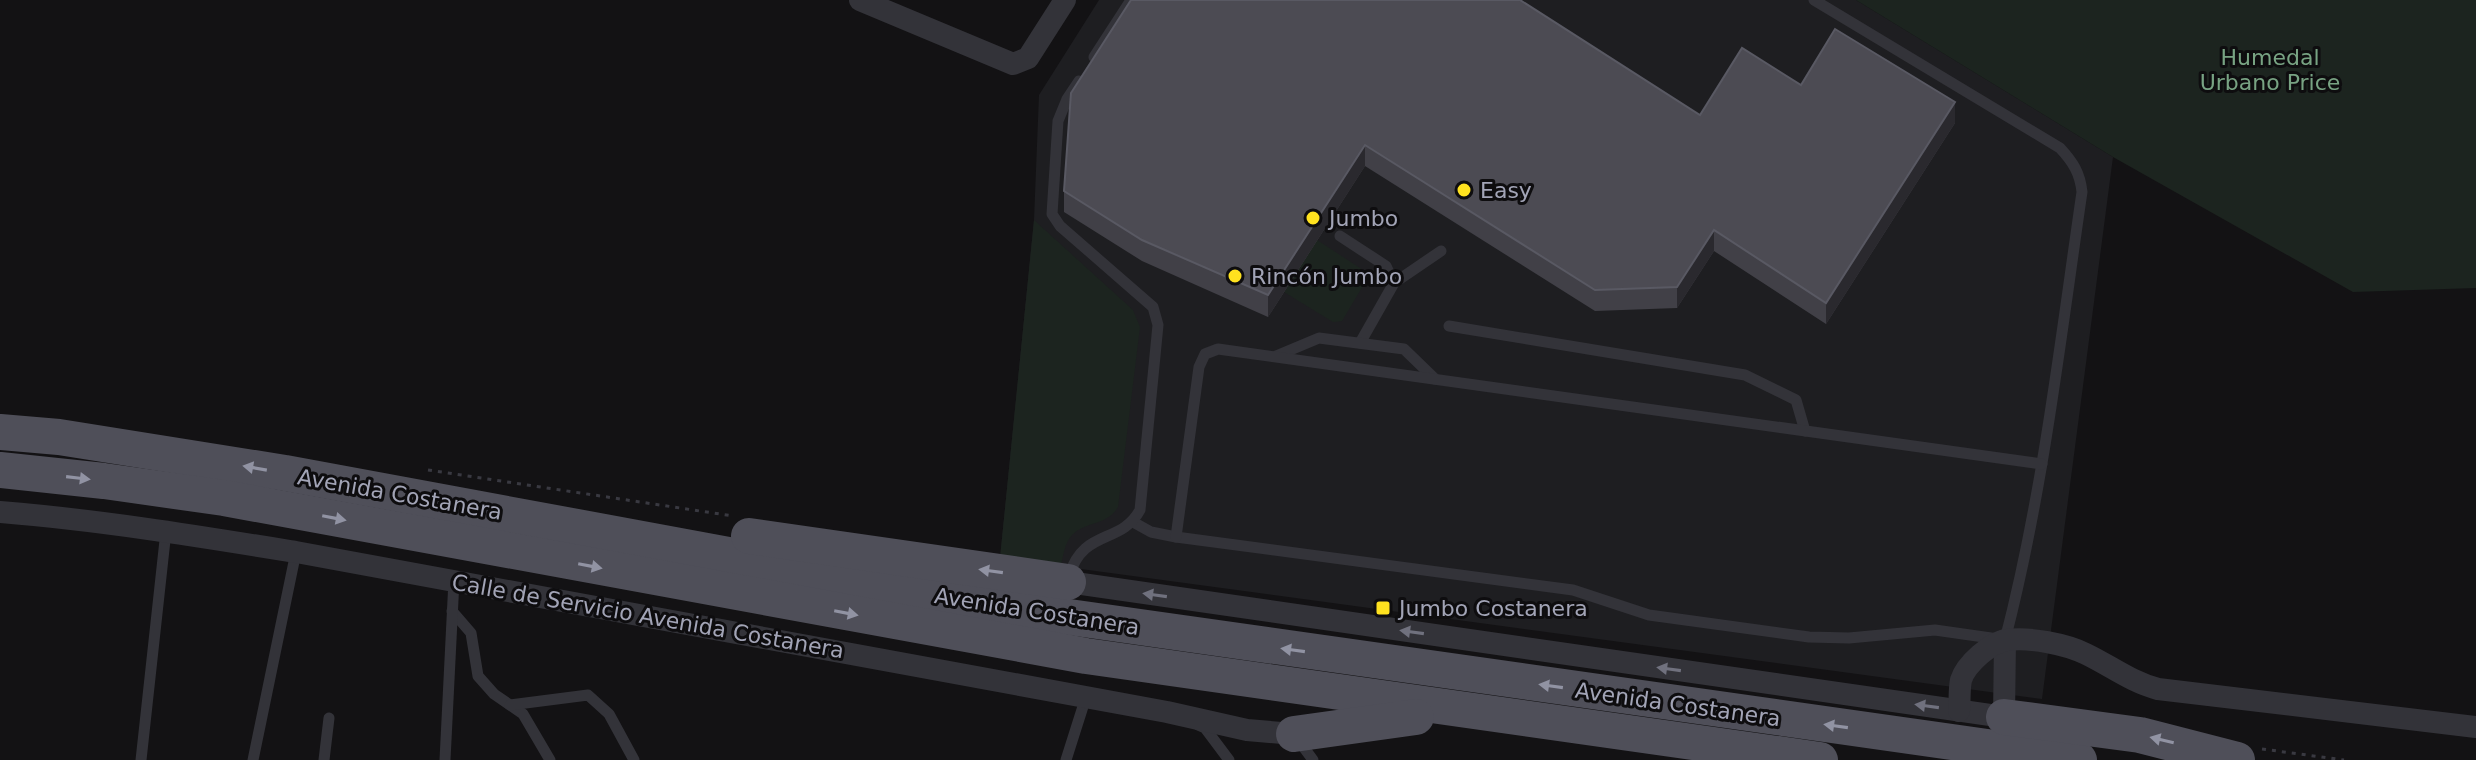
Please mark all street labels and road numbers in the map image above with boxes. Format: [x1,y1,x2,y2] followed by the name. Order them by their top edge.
[296,464,504,525] street label: Avenida Costanera
[450,570,846,663] street label: Calle de Servicio Avenida Costanera
[933,583,1141,640] street label: Avenida Costanera
[1574,678,1782,731] street label: Avenida Costanera

